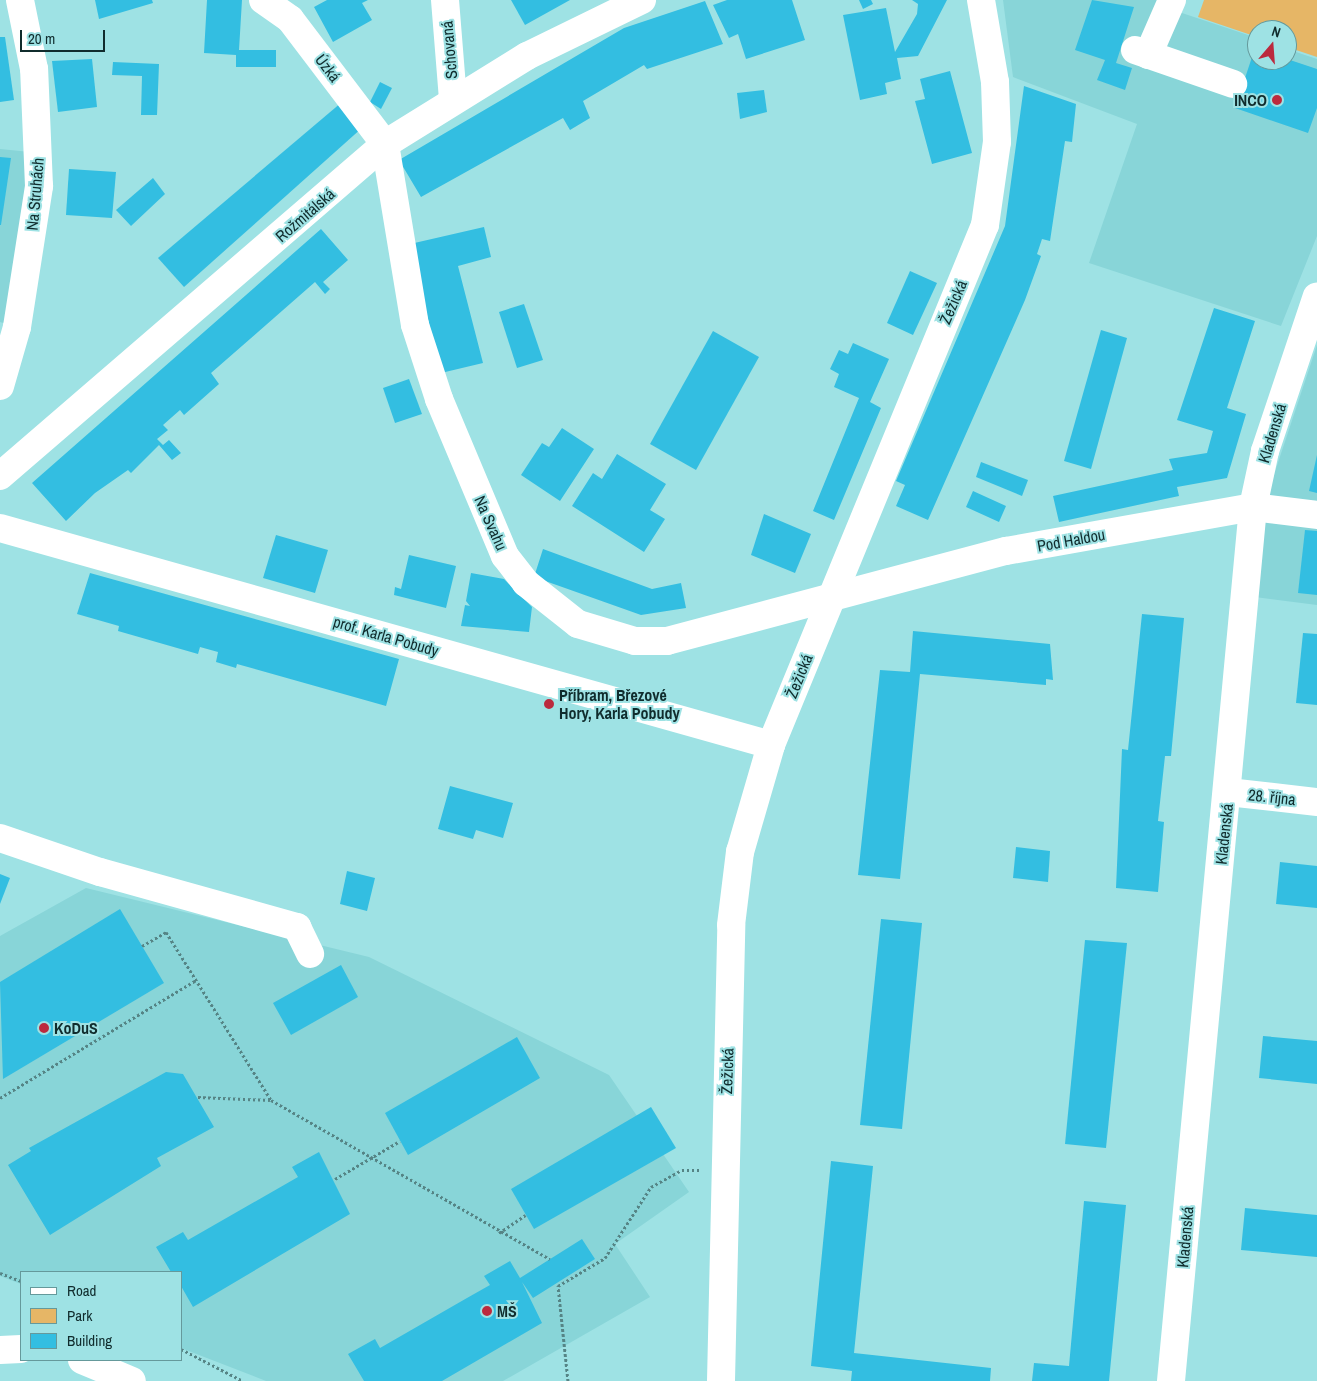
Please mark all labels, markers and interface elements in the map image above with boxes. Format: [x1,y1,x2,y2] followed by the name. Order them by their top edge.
[22,20,108,52] scale bar
[437,20,461,80] street label: Schovaná
[1247,20,1297,70] north arrow
[1270,22,1283,42] text: N
[28,28,55,49] text: 20 m
[311,50,345,86] street label: Úzká
[1234,90,1267,110] place label: INCO
[1271,94,1283,106] marker: INCO
[22,157,48,231] street label: Na Struhách
[271,184,339,246] street label: Rožmitálská
[935,277,971,327] street label: Žežická
[1254,401,1290,465] street label: Kladenská
[471,493,511,553] street label: Na Svahu
[1036,525,1106,555] street label: Pod Haldou
[331,612,441,660] street label: prof. Karla Pobudy
[781,651,817,701] street label: Žežická
[559,685,680,723] place label: Příbram, Březové Hory, Karla Pobudy
[543,698,555,710] marker: Příbram, Březové Hory, Karla Pobudy
[1247,785,1297,809] street label: 28. října
[1211,803,1237,865] street label: Kladenská
[54,1018,98,1038] place label: KoDuS
[38,1022,50,1034] marker: KoDuS
[717,1048,737,1094] street label: Žežická
[1173,1206,1197,1268] street label: Kladenská
[20,1271,182,1361] legend
[67,1280,96,1301] text: Road
[497,1301,517,1321] place label: MŠ
[67,1305,92,1326] text: Park
[481,1305,493,1317] marker: MŠ
[67,1330,112,1351] text: Building

